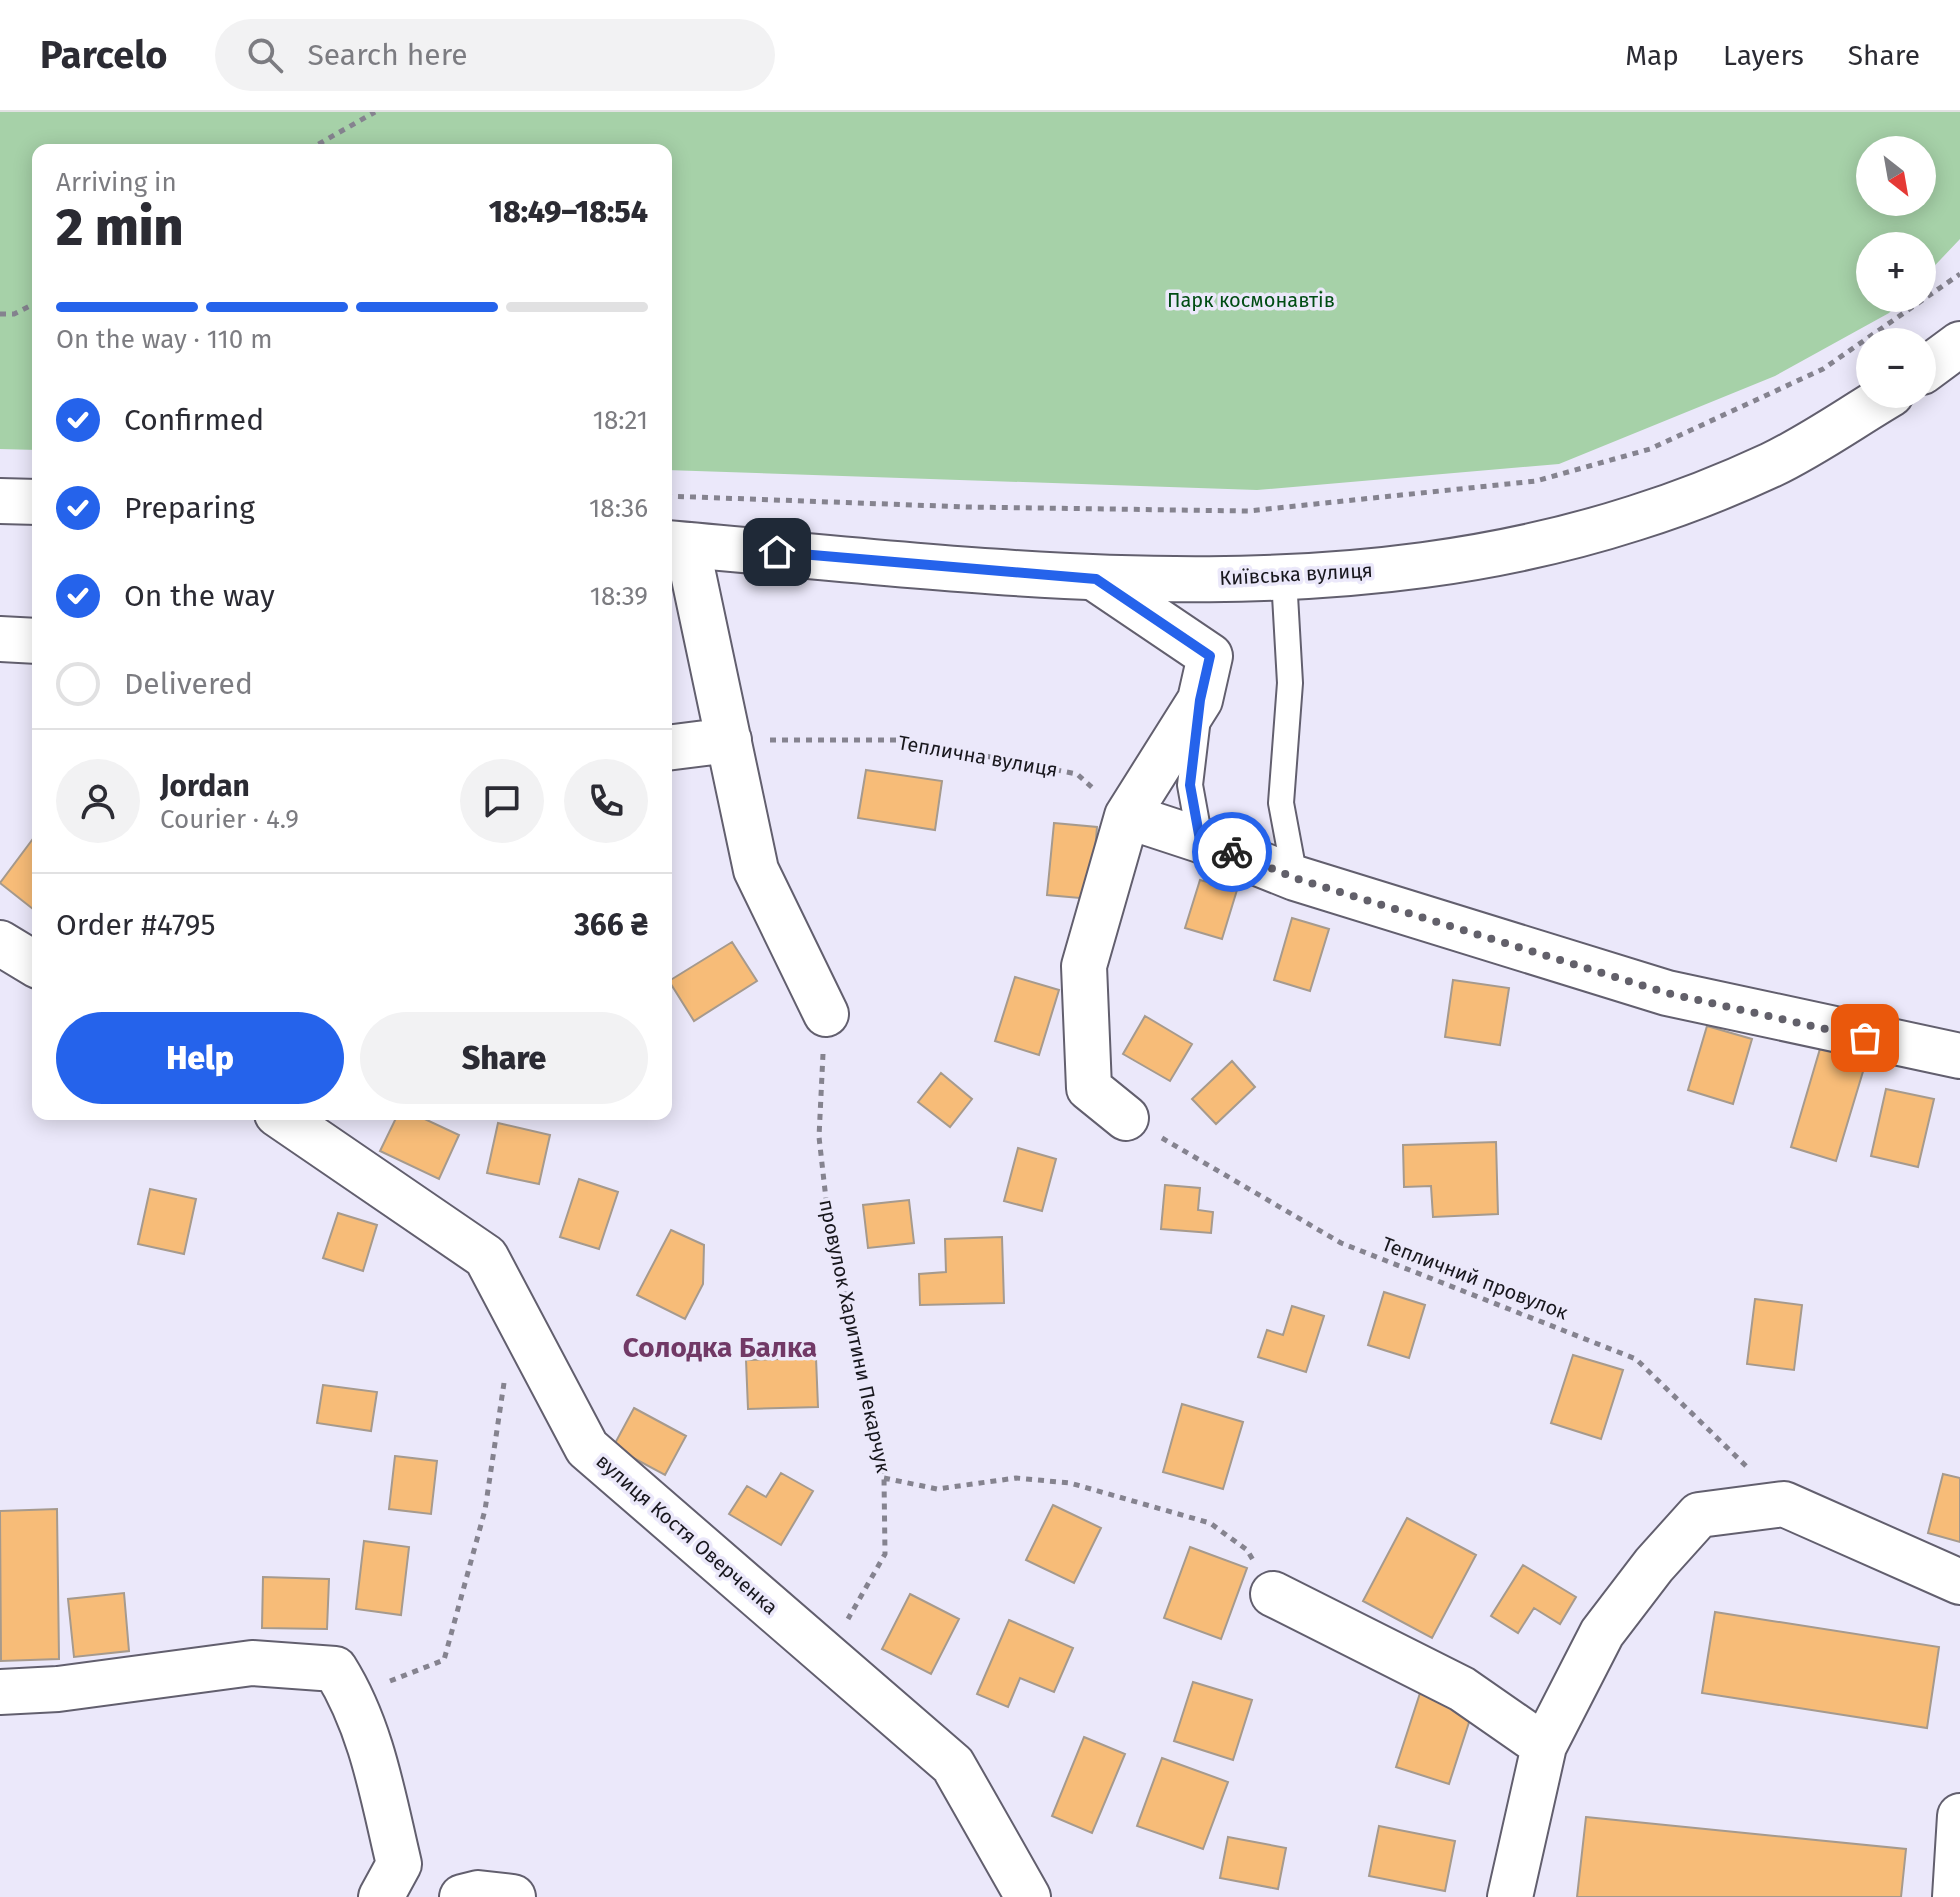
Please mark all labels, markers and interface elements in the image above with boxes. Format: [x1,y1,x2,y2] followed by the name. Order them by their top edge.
[215,19,775,91] search box
[40,32,167,78] text: Parcelo
[243,33,287,77] icon: search
[307,37,468,73] text: Search here
[1625,39,1679,72] text: Map
[1723,39,1804,72] text: Layers
[1848,39,1920,72] text: Share
[1856,136,1936,216] north arrow
[1856,136,1936,408] map controls
[56,167,177,198] text: Arriving in
[489,194,648,230] text: 18:49–18:54
[56,196,183,259] text: 2 min
[1856,232,1936,312] button: +
[1167,288,1335,312] park label: Парк космонавтів
[56,324,273,355] text: On the way · 110 m
[1856,328,1936,408] button: −
[56,398,100,442] icon: check
[124,402,264,438] text: Confirmed
[593,405,648,436] text: 18:21
[56,486,100,530] icon: check
[124,490,255,526] text: Preparing
[589,493,648,524] text: 18:36
[743,518,811,586] pin
[755,530,799,574] icon: home
[1219,558,1373,590] street label: Київська вулиця
[56,574,100,618] icon: check
[124,578,275,614] text: On the way
[590,581,648,612] text: 18:39
[124,666,253,702] text: Delivered
[896,730,1060,782] street label: Теплична вулиця
[56,759,140,843] button: person
[460,759,544,843] button: chat
[564,759,648,843] button: phone
[160,768,250,804] text: Jordan
[160,804,299,835] text: Courier · 4.9
[1192,812,1272,892] courier
[1210,830,1254,874] icon: bike
[56,907,216,943] text: Order #4795
[574,907,648,943] text: 366 ₴
[1831,1004,1899,1072] pin
[56,1012,344,1104] button: Help
[360,1012,648,1104] button: Share
[1843,1016,1887,1060] icon: bag
[814,1197,896,1476] street label: провулок Харитини Пекарчук
[1379,1231,1572,1325] street label: Тепличний провулок
[623,1331,817,1364] district label: Солодка Балка
[591,1449,783,1619] street label: вулиця Костя Оверченка

